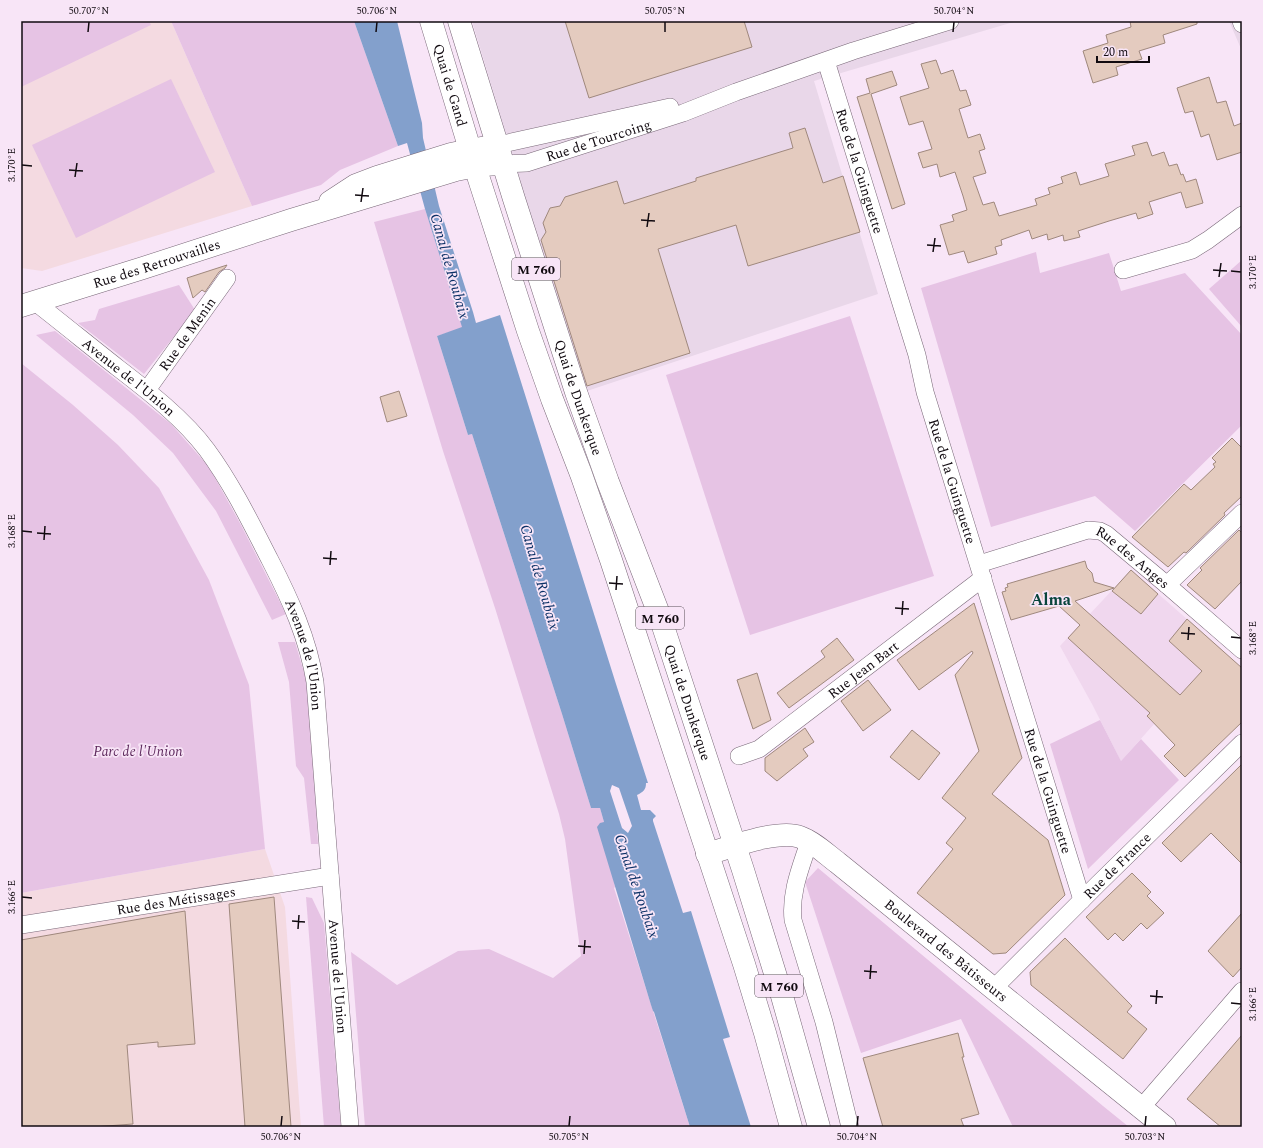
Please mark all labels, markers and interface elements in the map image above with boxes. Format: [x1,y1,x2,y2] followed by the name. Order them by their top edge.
[69,3,109,19] text: 50.707°N
[357,3,397,19] text: 50.706°N
[645,3,685,19] text: 50.705°N
[934,3,974,19] text: 50.704°N
[1097,38,1149,64] scale bar
[427,41,472,129] street label: Quai de Gand
[1103,43,1128,62] text: 20 m
[830,106,889,236] street label: Rue de la Guinguette
[543,114,654,167] street label: Rue de Tourcoing
[4,148,20,182] text: 3.170°E
[423,211,476,322] water label: Canal de Roubaix
[90,234,223,294] street label: Rue des Retrouvailles
[1245,255,1261,289] text: 3.170°E
[512,258,560,280] road number: M 760
[154,293,221,375] street label: Rue de Menin
[77,333,180,421] street label: Avenue de l'Union
[549,337,608,459] street label: Quai de Dunkerque
[923,416,981,547] street label: Rue de la Guinguette
[4,514,20,548] text: 3.168°E
[1092,520,1174,594] street label: Rue des Anges
[513,522,566,633] water label: Canal de Roubaix
[1031,588,1072,612] district label: Alma
[279,596,327,711] street label: Avenue de l'Union
[636,607,684,629] road number: M 760
[1245,621,1261,655] text: 3.168°E
[823,636,903,704] street label: Rue Jean Bart
[659,642,716,764] street label: Quai de Dunkerque
[1019,726,1077,856] street label: Rue de la Guinguette
[93,741,183,762] park label: Parc de l'Union
[1079,827,1156,904] street label: Rue de France
[608,831,665,942] water label: Canal de Roubaix
[4,880,20,914] text: 3.166°E
[115,881,237,921] street label: Rue des Métissages
[879,894,1012,1007] street label: Boulevard des Bâtisseurs
[323,918,353,1034] street label: Avenue de l'Union
[755,975,803,997] road number: M 760
[1245,987,1261,1021] text: 3.166°E
[261,1129,301,1145] text: 50.706°N
[549,1129,589,1145] text: 50.705°N
[837,1129,877,1145] text: 50.704°N
[1125,1129,1165,1145] text: 50.703°N

